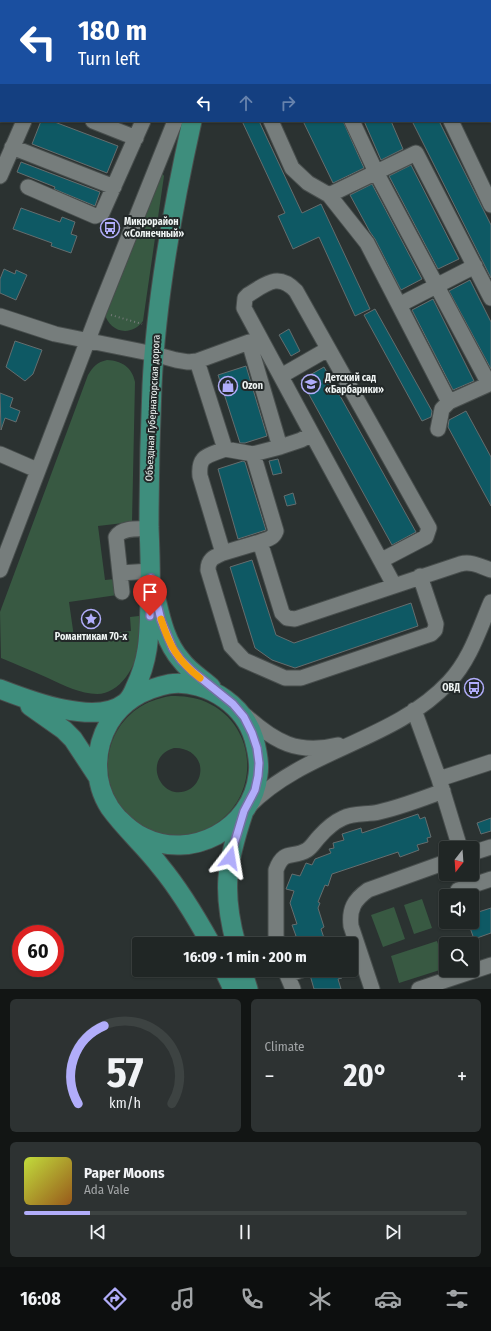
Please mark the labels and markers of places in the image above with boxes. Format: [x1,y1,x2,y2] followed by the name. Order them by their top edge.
[124,216,184,240] place label: Микрорайон «Солнечный»
[99,217,121,239] bus stop icon: Микрорайон «Солнечный»
[324,372,384,396] place label: Детский сад «Барбарики»
[300,373,322,395] school or university icon: Детский сад «Барбарики»
[217,375,239,397] shop icon: Ozon
[242,380,263,392] place label: Ozon
[133,575,167,616] pin
[80,608,102,630] place icon: Романтикам 70-х
[55,631,127,643] place label: Романтикам 70-х
[463,677,485,699] bus stop icon: ОВД
[442,682,460,694] place label: ОВД

